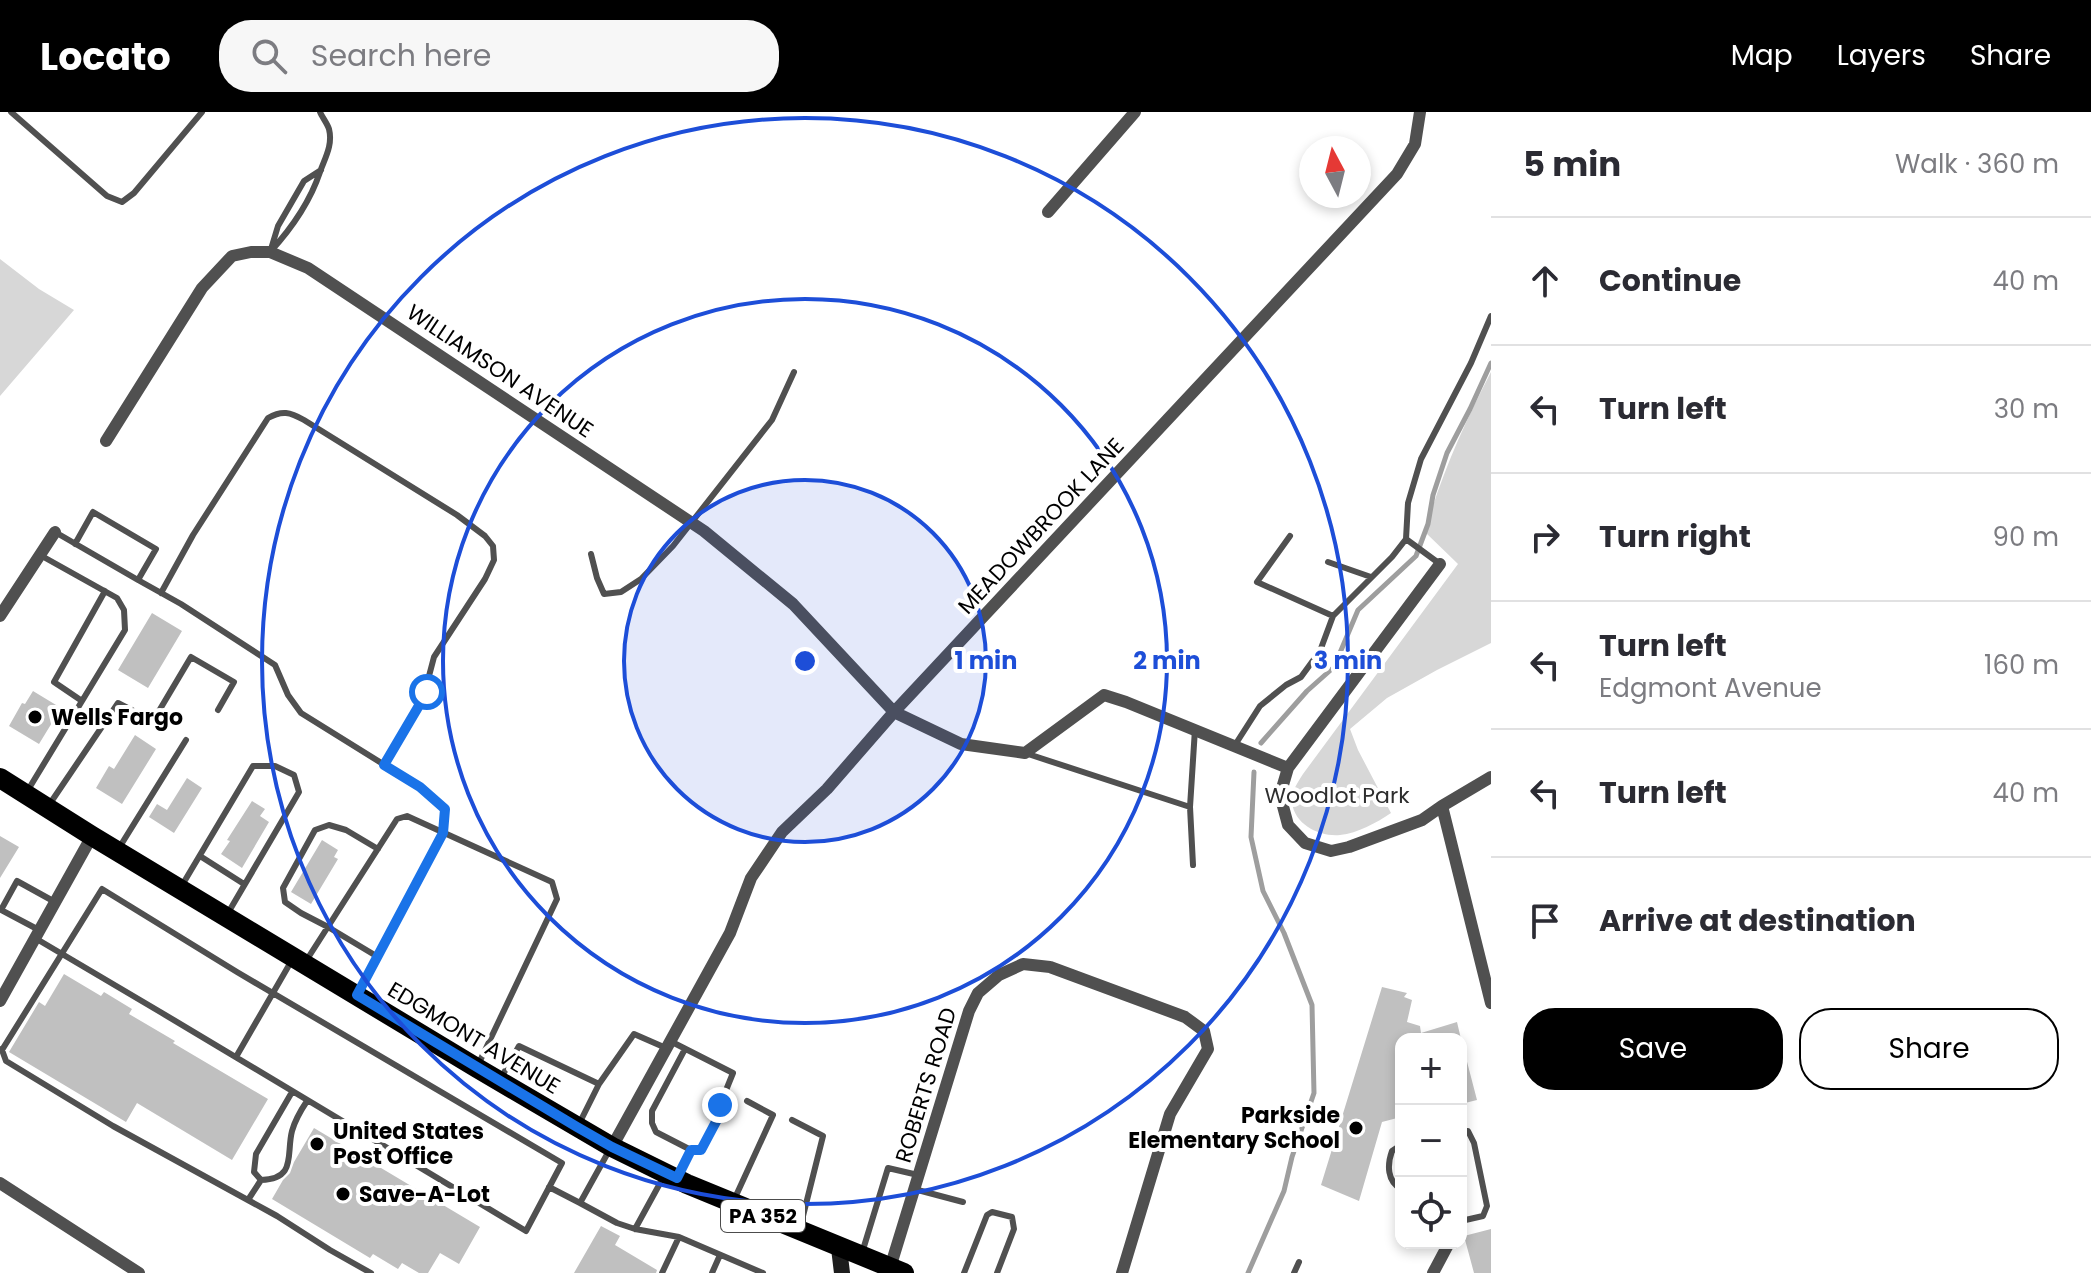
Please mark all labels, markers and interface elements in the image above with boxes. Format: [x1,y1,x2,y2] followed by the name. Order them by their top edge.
[219,20,779,92] search box
[40,30,171,83] text: Locato
[247,34,291,78] icon: search
[311,34,491,77] text: Search here
[1731,36,1793,75] text: Map
[1837,36,1926,75] text: Layers
[1970,36,2051,75] text: Share
[1299,136,1371,208] north arrow
[1523,140,1621,188] text: 5 min
[1895,146,2059,182] text: Walk · 360 m
[1523,259,1567,303] icon: ahead
[1599,259,1741,302] text: Continue
[1993,263,2059,299] text: 40 m
[400,297,600,445] street label: WILLIAMSON AVENUE
[1523,387,1567,431] icon: left
[1599,387,1727,430] text: Turn left
[1994,391,2059,427] text: 30 m
[951,431,1131,621] street label: MEADOWBROOK LANE
[1523,515,1567,559] icon: right
[1599,515,1751,558] text: Turn right
[1993,519,2059,555] text: 90 m
[1599,624,1727,667] text: Turn left
[1523,643,1567,687] icon: left
[955,644,1017,677] text: 1 min
[1133,644,1201,677] text: 2 min
[1314,644,1382,677] text: 3 min
[791,647,819,675] centre of rings
[1984,647,2059,683] text: 160 m
[1599,670,1822,706] text: Edgmont Avenue
[409,674,445,710] route start
[51,702,183,733] place label: Wells Fargo
[26,708,44,726] marker: Wells Fargo
[1523,771,1567,815] icon: left
[1599,771,1727,814] text: Turn left
[1993,775,2059,811] text: 40 m
[1264,780,1410,811] park label: Woodlot Park
[1523,899,1567,943] icon: arrive
[1599,899,1916,942] text: Arrive at destination
[382,974,566,1102] street label: EDGMONT AVENUE
[888,1004,964,1166] street label: ROBERTS ROAD
[1523,1008,1783,1090] button: Save
[1799,1008,2059,1090] button: Share
[1395,1033,1467,1249] map controls
[1395,1033,1467,1105] button: +
[702,1087,738,1123] route end
[1128,1100,1340,1156] place label: Parkside Elementary School
[1395,1105,1467,1177] button: −
[333,1116,484,1172] place label: United States Post Office
[1347,1119,1365,1137] marker: Parkside Elementary School
[308,1135,326,1153] marker: United States Post Office
[1395,1177,1467,1249] button: locate
[359,1179,490,1210] place label: Save-A-Lot
[334,1185,352,1203] marker: Save-A-Lot
[721,1200,805,1232] road number: PA 352

